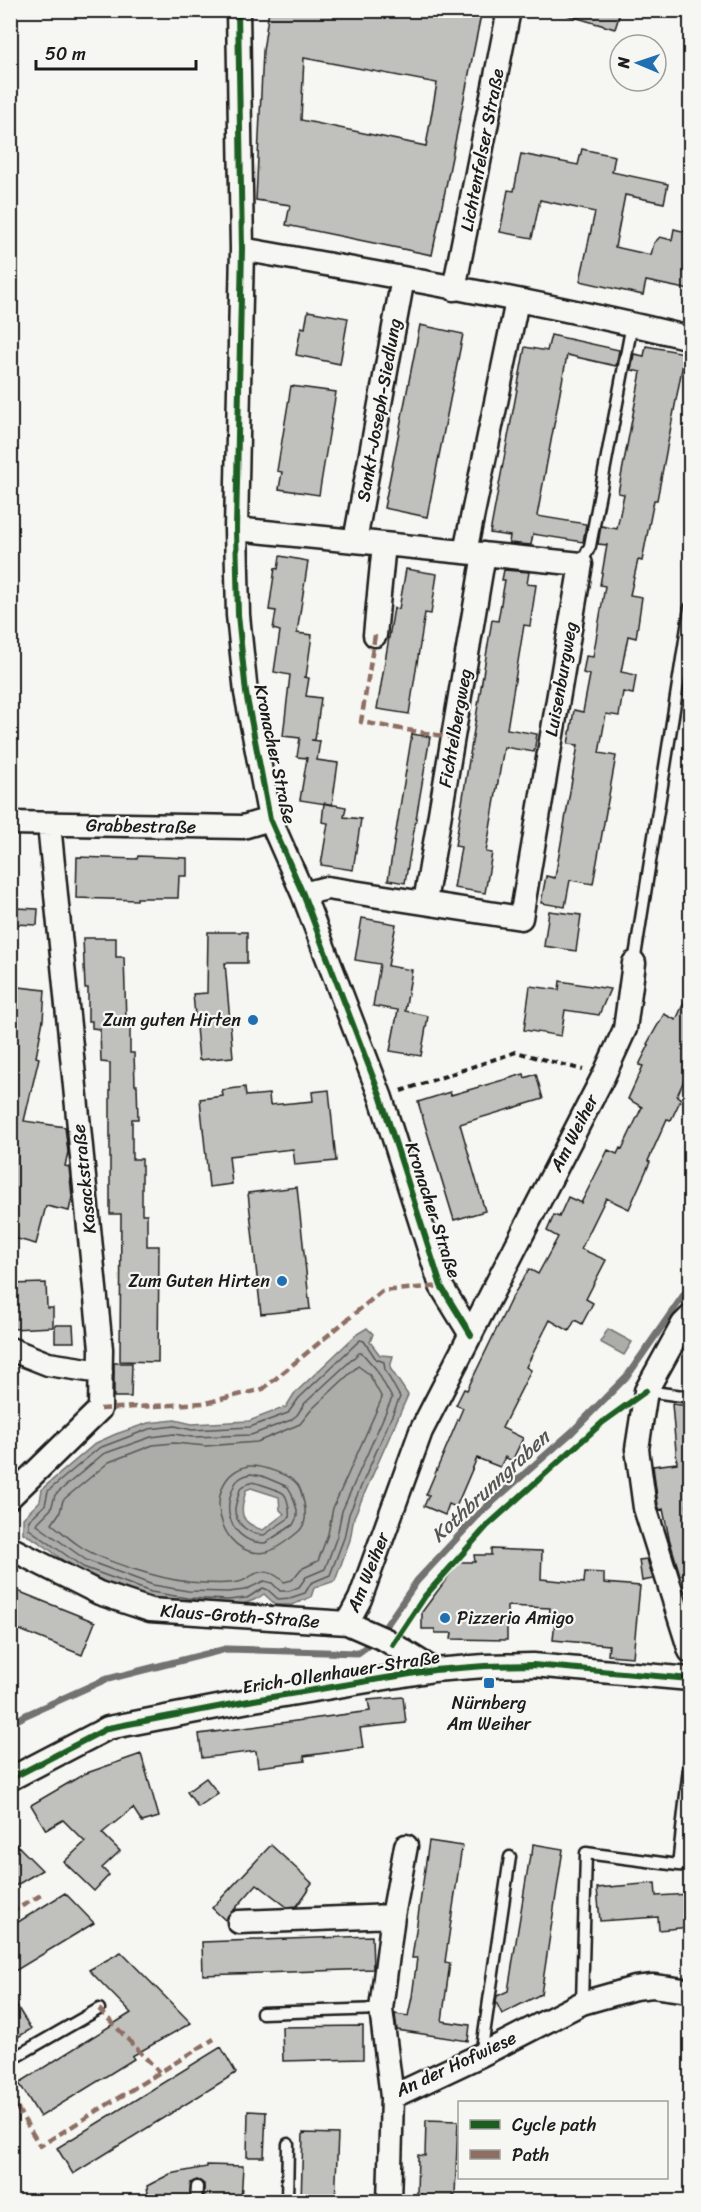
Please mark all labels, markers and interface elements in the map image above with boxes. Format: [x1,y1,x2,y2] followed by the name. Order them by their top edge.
[36,33,196,71] scale bar
[608,33,668,93] north arrow
[45,38,86,70] text: 50 m
[609,56,638,70] text: N
[451,66,514,234] street label: Lichtenfelser Straße
[347,316,411,504] street label: Sankt-Joseph-Siedlung
[535,619,587,739] street label: Luisenburgweg
[429,666,481,790] street label: Fichtelbergweg
[245,681,305,827] street label: Kronacher Straße
[86,809,196,843] street label: Grabbestraße
[103,1004,241,1036] place label: Zum guten Hirten
[246,1013,260,1027] marker: Zum guten Hirten
[540,1087,608,1179] street label: Am Weiher
[62,1123,106,1235] street label: Kasackstraße
[396,1138,470,1282] street label: Kronacher Straße
[128,1265,270,1297] place label: Zum Guten Hirten
[275,1274,289,1288] marker: Zum Guten Hirten
[423,1420,560,1551] water label: Kothbrunngraben
[337,1526,399,1618] street label: Am Weiher
[159,1594,321,1638] street label: Klaus-Groth-Straße
[457,1602,574,1634] place label: Pizzeria Amigo
[438,1611,452,1625] marker: Pizzeria Amigo
[240,1641,442,1703] street label: Erich-Ollenhauer-Straße
[482,1676,496,1690] marker: Nürnberg Am Weiher
[446,1687,533,1740] place label: Nürnberg Am Weiher
[389,2022,522,2106] street label: An der Hofwiese
[458,2101,668,2179] legend
[512,2109,596,2141] text: Cycle path
[512,2139,549,2171] text: Path

